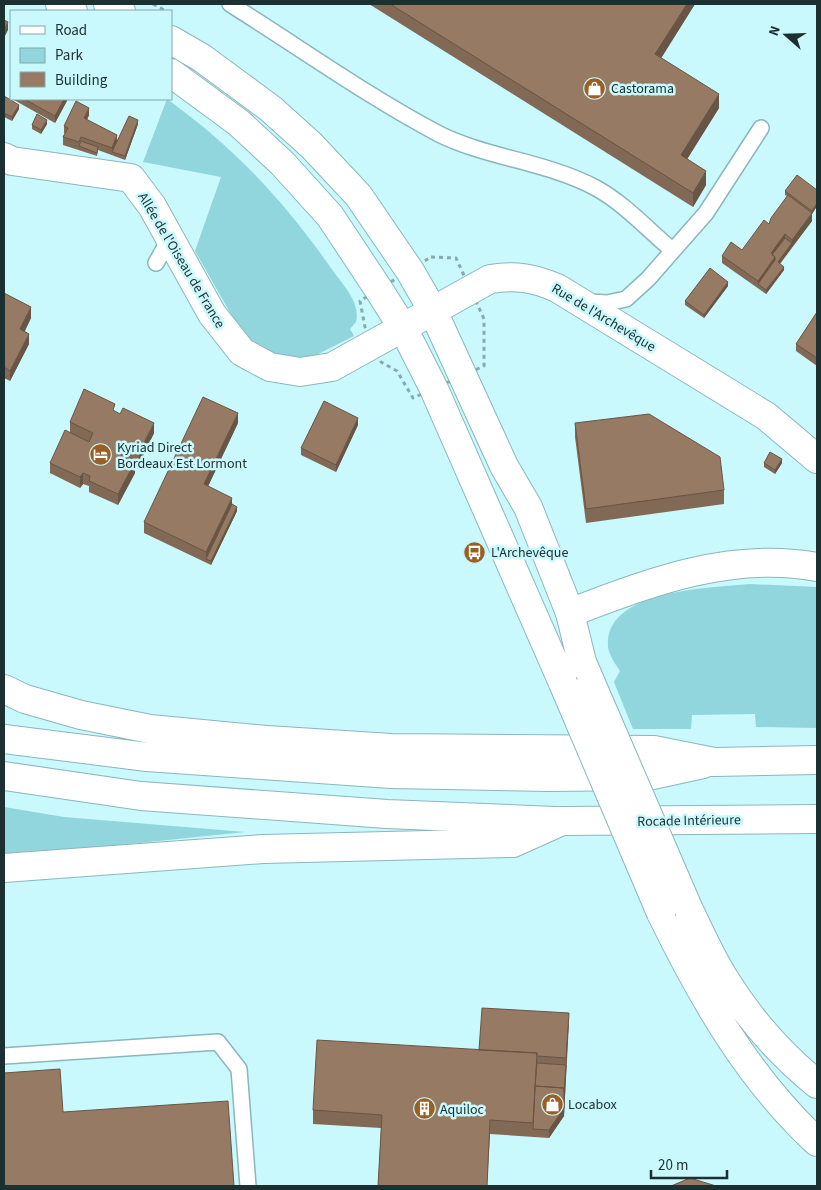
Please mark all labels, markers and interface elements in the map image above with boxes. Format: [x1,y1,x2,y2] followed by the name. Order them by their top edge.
[10,10,172,100] legend
[761,10,811,60] north arrow
[55,20,87,41] text: Road
[764,23,786,39] text: N
[55,45,84,66] text: Park
[55,70,108,91] text: Building
[583,76,607,100] shop icon: Castorama
[611,79,674,99] place label: Castorama
[133,189,230,332] street label: Allée de l'Oiseau de France
[548,279,659,357] street label: Rue de l'Archevêque
[117,438,247,474] place label: Kyriad Direct Bordeaux Est Lormont
[89,443,113,467] hotel icon: Kyriad Direct Bordeaux Est Lormont
[463,540,487,564] bus stop icon: L'Archevêque
[491,543,568,563] place label: L'Archevêque
[637,810,741,832] street label: Rocade Intérieure
[540,1092,564,1116] shop icon: Locabox
[568,1095,618,1115] place label: Locabox
[412,1097,436,1121] building icon: Aquiloc
[440,1100,485,1120] place label: Aquiloc
[651,1148,727,1180] scale bar
[658,1155,688,1176] text: 20 m

